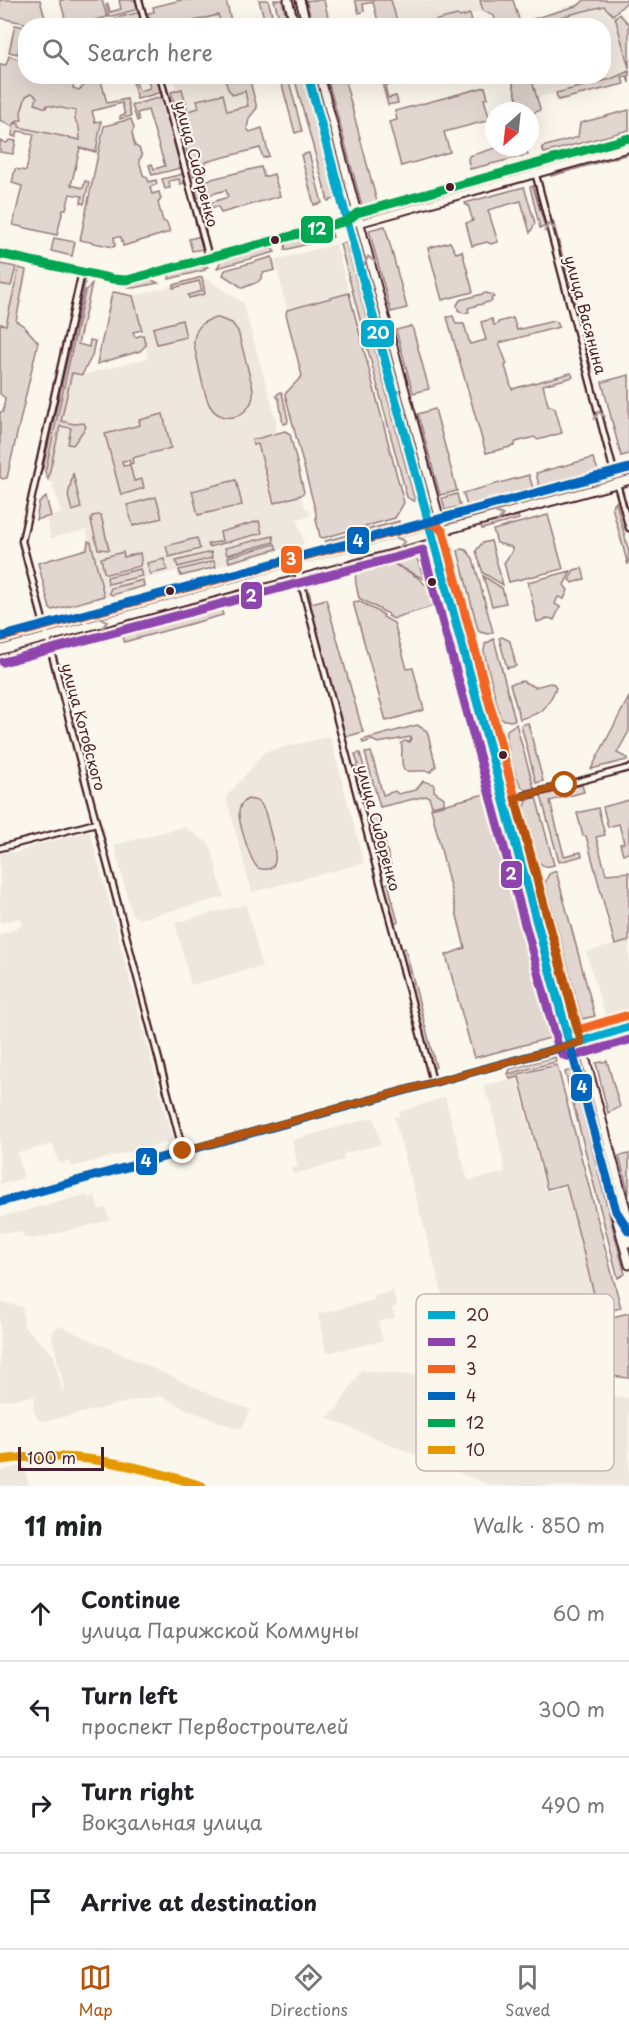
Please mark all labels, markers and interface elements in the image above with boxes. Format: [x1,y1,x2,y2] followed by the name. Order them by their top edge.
[18,18,611,84] search box
[39,35,72,68] icon: search
[87,35,213,68] text: Search here
[170,98,225,229] street label: улица Сидоренко
[485,102,539,156] north arrow
[444,181,456,193] unlabelled marker
[300,215,334,244] line badge: 12
[308,216,326,240] text: 12
[543,222,556,232] one-way arrow
[269,234,281,246] unlabelled marker
[560,253,614,377] street label: улица Васянина
[364,255,377,265] one-way arrow
[360,319,395,348] line badge: 20
[367,320,390,344] text: 20
[594,410,606,421] one-way arrow
[493,511,503,523] one-way arrow
[346,526,370,555] line badge: 4
[353,528,364,552] text: 4
[396,537,406,550] one-way arrow
[280,545,303,574] line badge: 3
[286,546,296,570] text: 3
[426,576,438,588] unlabelled marker
[240,581,263,610] line badge: 2
[245,583,257,607] text: 2
[164,585,176,597] unlabelled marker
[98,617,108,629] one-way arrow
[56,660,113,793] street label: улица Котовского
[497,749,509,761] unlabelled marker
[352,762,407,893] street label: улица Сидоренко
[551,771,577,797] route start
[500,860,523,889] line badge: 2
[505,861,517,885] text: 2
[570,1073,593,1102] line badge: 4
[577,1074,588,1098] text: 4
[169,1137,195,1163] route end
[135,1147,158,1176] line badge: 4
[141,1148,152,1172] text: 4
[416,1294,614,1471] legend
[466,1302,489,1326] text: 20
[466,1329,477,1353] text: 2
[466,1356,477,1380] text: 3
[466,1383,477,1407] text: 4
[466,1410,485,1434] text: 12
[466,1437,485,1461] text: 10
[18,1444,104,1472] scale bar
[27,1445,76,1469] text: 100 m
[24,1506,103,1545] text: 11 min
[473,1510,605,1540] text: Walk · 850 m
[81,1582,180,1615] text: Continue
[24,1597,57,1630] icon: ahead
[553,1598,605,1628] text: 60 m
[81,1615,359,1645] text: улица Парижской Коммуны
[81,1678,178,1711] text: Turn left
[24,1693,57,1726] icon: left
[538,1694,605,1724] text: 300 m
[81,1711,349,1741] text: проспект Первостроителей
[81,1774,194,1807] text: Turn right
[24,1789,57,1822] icon: right
[541,1790,605,1820] text: 490 m
[81,1807,262,1837] text: Вокзальная улица
[24,1885,57,1918] icon: arrive
[81,1885,317,1918] text: Arrive at destination
[79,1961,113,2021] tab: Map
[270,1961,348,2021] tab: Directions
[505,1961,550,2021] tab: Saved

